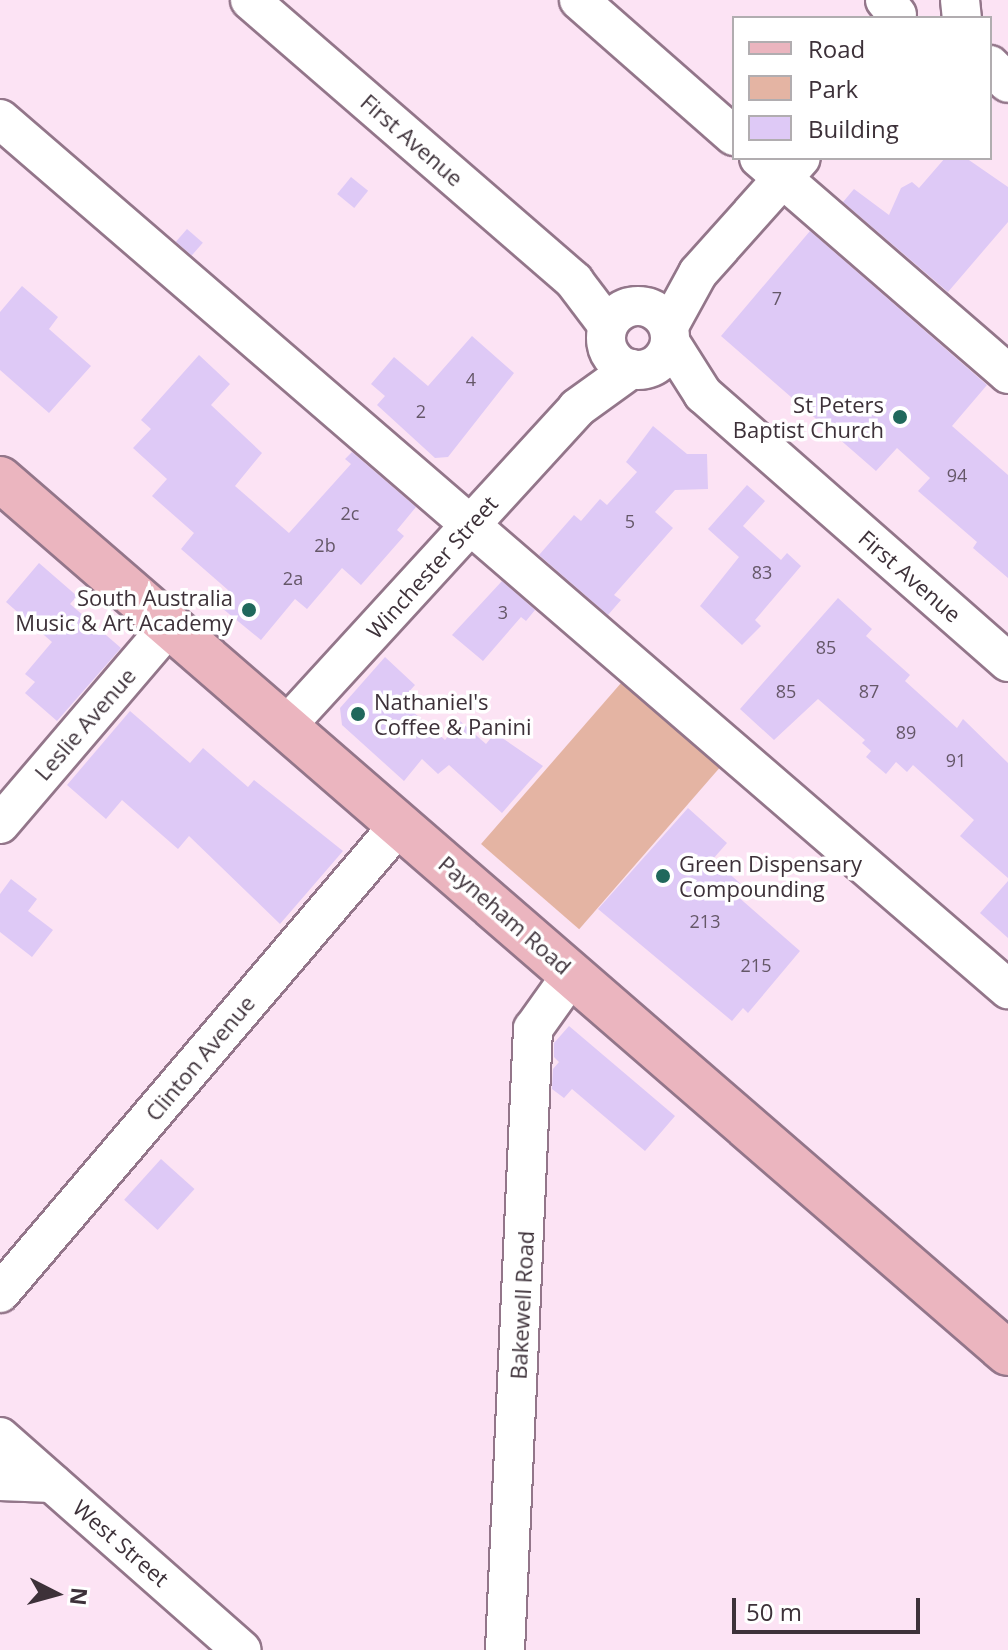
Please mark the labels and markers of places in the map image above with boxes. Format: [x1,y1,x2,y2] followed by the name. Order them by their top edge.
[733,391,884,442] place label: St Peters Baptist Church
[891,408,909,426] marker: St Peters Baptist Church
[15,584,233,636] place label: South Australia Music & Art Academy
[240,601,258,619] marker: South Australia Music & Art Academy
[374,688,532,740] place label: Nathaniel's Coffee & Panini
[349,705,367,723] marker: Nathaniel's Coffee & Panini
[679,850,862,902] place label: Green Dispensary Compounding
[654,867,672,885] marker: Green Dispensary Compounding

